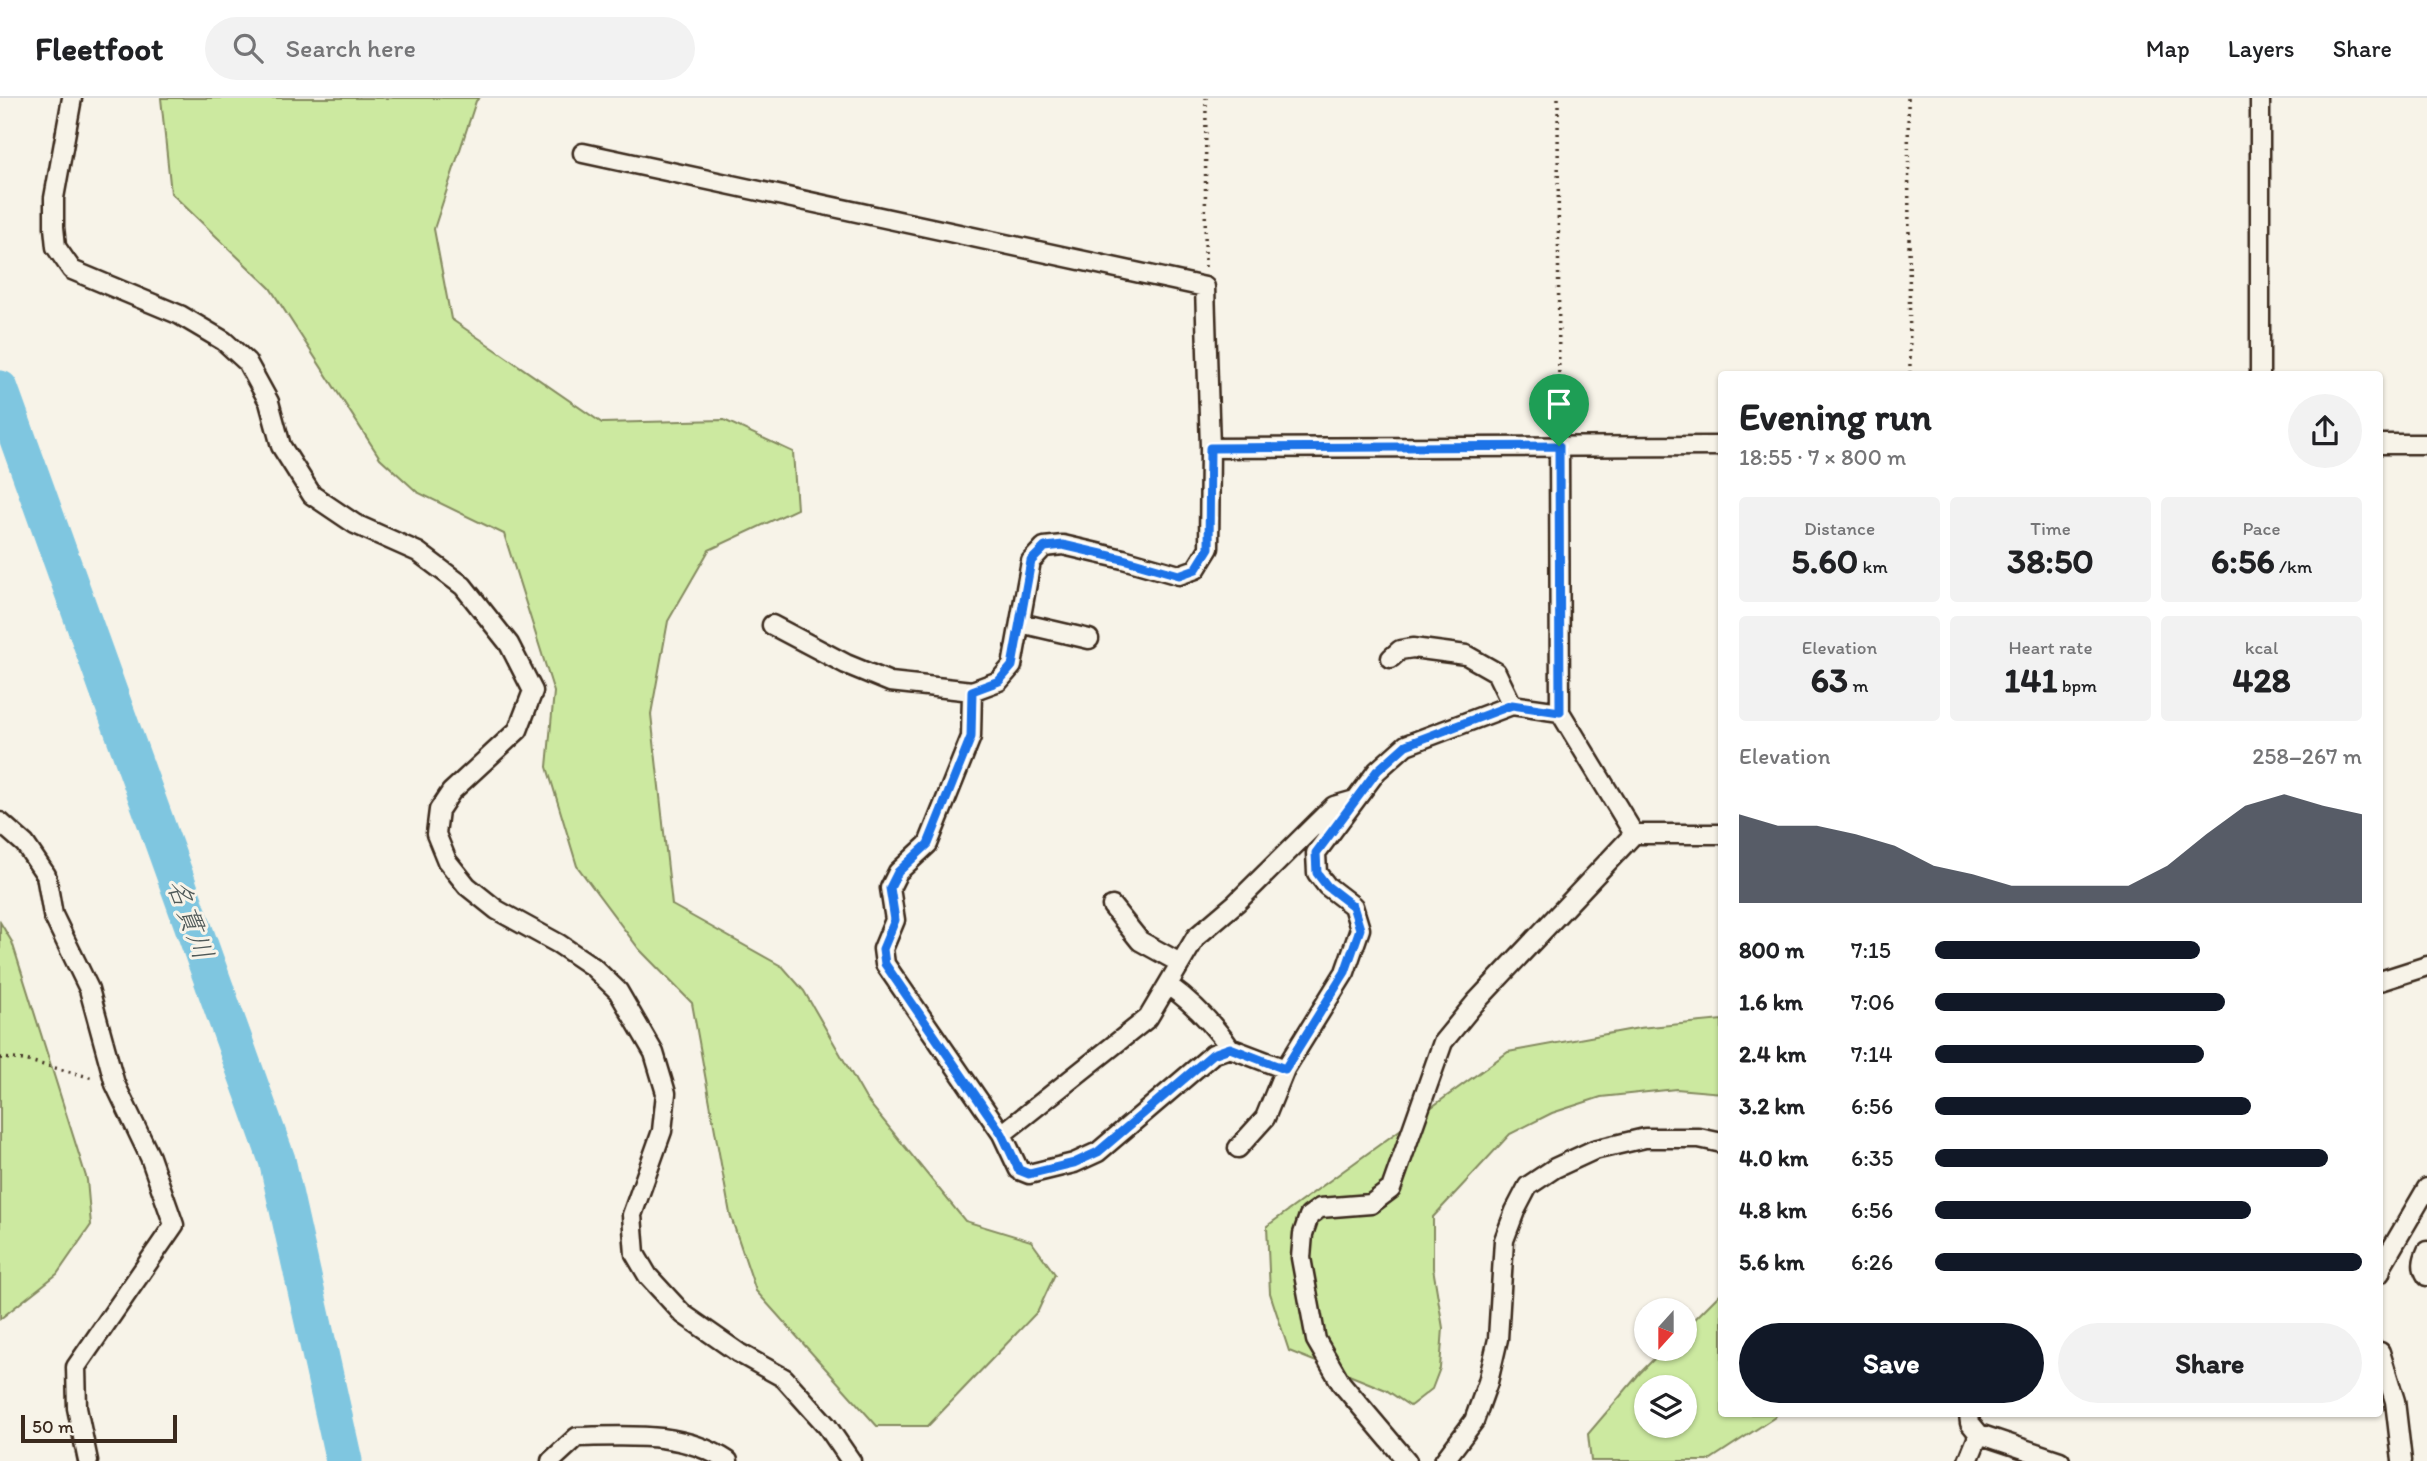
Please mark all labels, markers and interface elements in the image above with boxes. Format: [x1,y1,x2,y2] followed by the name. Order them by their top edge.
[205,17,695,80] search box
[35,29,163,68] text: Fleetfoot
[229,29,267,67] icon: search
[285,32,416,64] text: Search here
[2146,34,2190,63] text: Map
[2228,34,2295,63] text: Layers
[2333,34,2392,63] text: Share
[1529,374,1589,446] pin
[1540,385,1578,423] icon: arrive
[1739,394,1932,440] text: Evening run
[2288,394,2362,468] button: share
[1739,443,1906,471] text: 18:55 · 7 × 800 m
[1804,517,1875,540] text: Distance
[2030,517,2071,540] text: Time
[2242,517,2281,540] text: Pace
[1791,540,1858,582] text: 5.60
[2007,540,2094,582] text: 38:50
[2211,540,2275,582] text: 6:56
[1858,555,1888,578] text: km
[2275,555,2312,578] text: /km
[1802,636,1877,659] text: Elevation
[2008,636,2093,659] text: Heart rate
[2245,636,2278,659] text: kcal
[1811,659,1848,701] text: 63
[2004,659,2057,701] text: 141
[2232,659,2291,701] text: 428
[1848,674,1868,697] text: m
[2057,674,2097,697] text: bpm
[1739,742,1830,770] text: Elevation
[2252,742,2362,770] text: 258–267 m
[161,874,221,964] water label: 名貫川
[1739,936,1804,964] text: 800 m
[1851,936,1891,964] text: 7:15
[1739,988,1803,1016] text: 1.6 km
[1851,988,1894,1016] text: 7:06
[1739,1040,1806,1068] text: 2.4 km
[1851,1040,1893,1068] text: 7:14
[1739,1092,1805,1120] text: 3.2 km
[1851,1092,1893,1120] text: 6:56
[1739,1144,1808,1172] text: 4.0 km
[1851,1144,1893,1172] text: 6:35
[1739,1196,1807,1224] text: 4.8 km
[1851,1196,1893,1224] text: 6:56
[1739,1248,1804,1276] text: 5.6 km
[1851,1248,1893,1276] text: 6:26
[1634,1298,1698,1362] north arrow
[1634,1298,1697,1438] map controls
[1739,1323,2044,1403] button: Save
[2058,1323,2362,1403] button: Share
[1634,1375,1697,1438] button: layers
[21,1412,177,1444] scale bar
[32,1415,74,1438] text: 50 m

